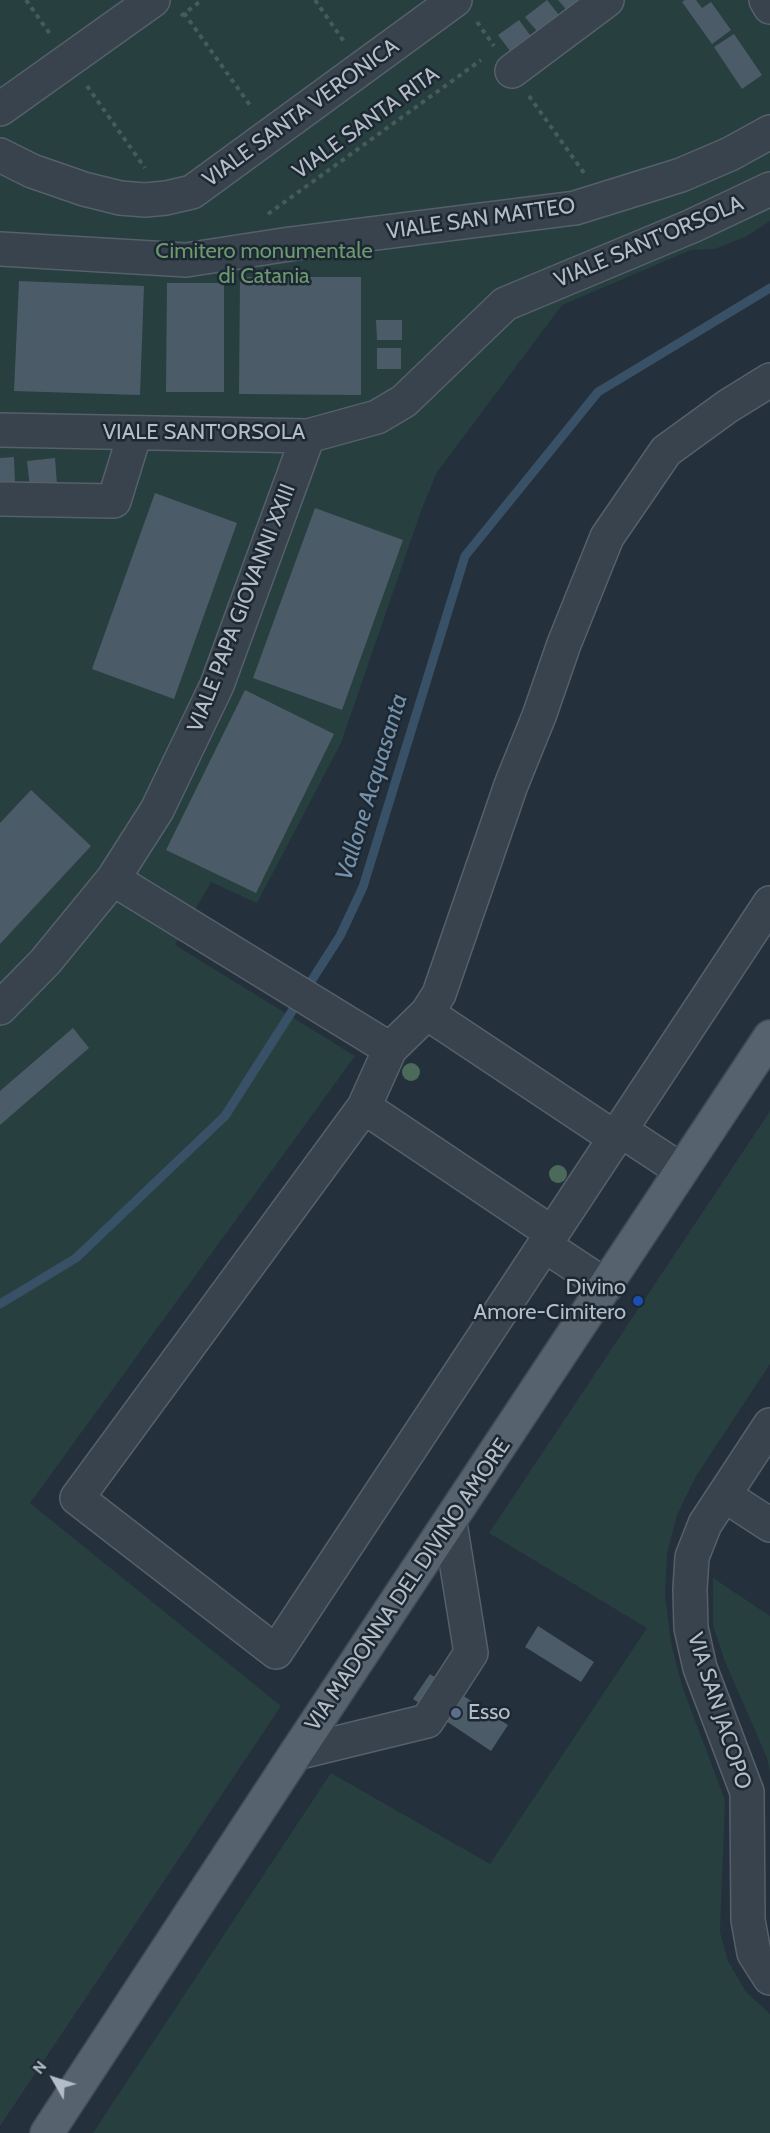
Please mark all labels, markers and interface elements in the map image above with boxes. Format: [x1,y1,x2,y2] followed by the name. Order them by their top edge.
[198,33,404,193] street label: VIALE SANTA VERONICA
[288,61,444,185] street label: VIALE SANTA RITA
[551,190,747,294] street label: VIALE SANT'ORSOLA
[385,193,577,245] street label: VIALE SAN MATTEO
[155,239,373,290] park label: Cimitero monumentale di Catania
[103,420,305,446] street label: VIALE SANT'ORSOLA
[182,480,302,736] street label: VIALE PAPA GIOVANNI XXIII
[330,690,414,884] water label: Vallone Acquasanta
[474,1275,626,1326] place label: Divino Amore-Cimitero
[631,1294,645,1308] marker: Divino Amore-Cimitero
[300,1434,516,1736] street label: VIA MADONNA DEL DIVINO AMORE
[681,1629,757,1793] street label: VIA SAN JACOPO
[468,1700,510,1726] place label: Esso
[449,1706,463,1720] marker: Esso
[24,2049,84,2109] north arrow
[29,2057,51,2078] text: N

